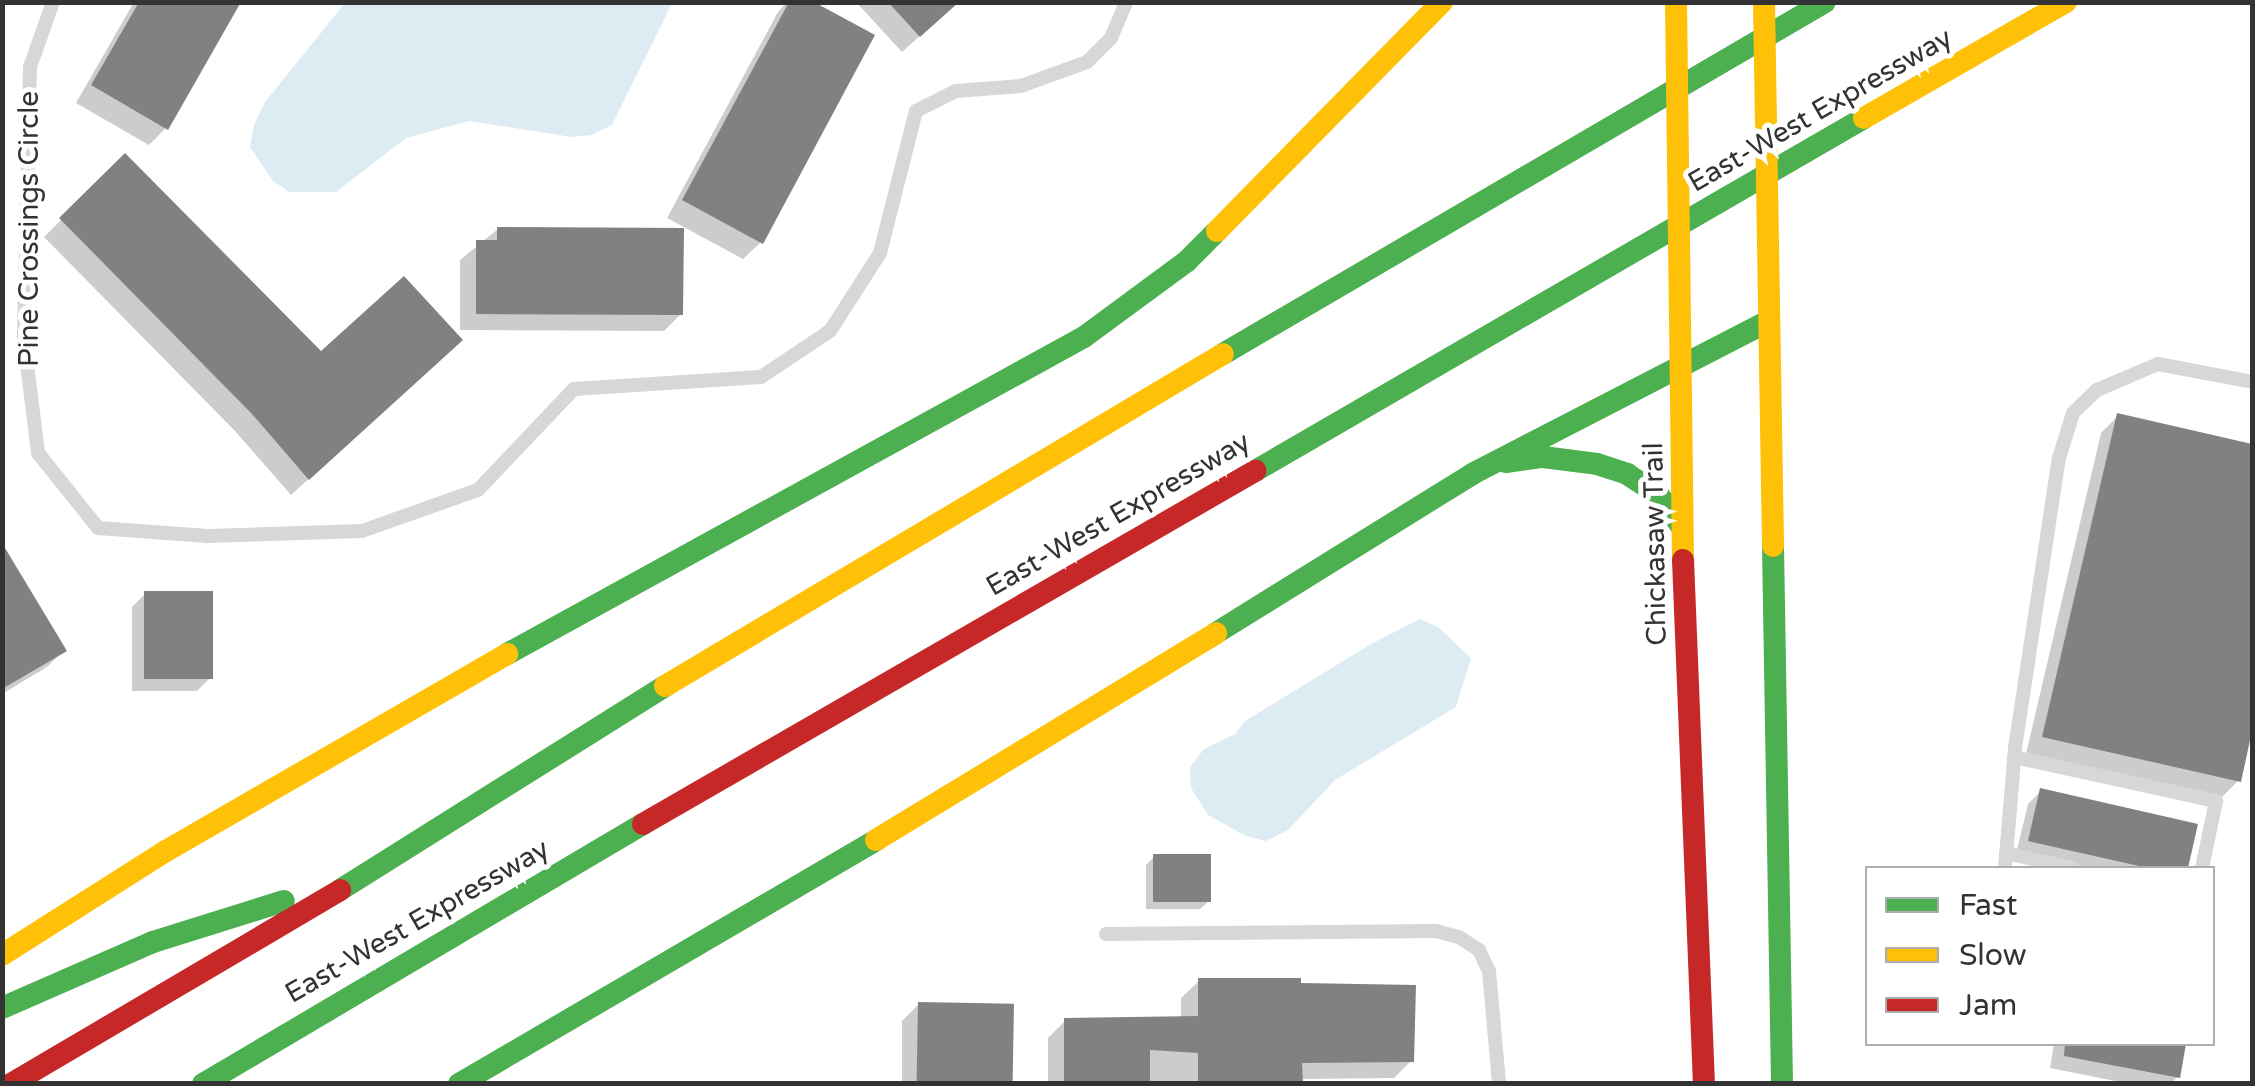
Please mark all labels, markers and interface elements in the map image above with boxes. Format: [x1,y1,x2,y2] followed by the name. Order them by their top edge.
[1682,21,1958,199] street label: East-West Expressway
[12,91,46,367] street label: Pine Crossings Circle
[980,425,1256,603] street label: East-West Expressway
[1636,442,1674,646] street label: Chickasaw Trail
[279,832,555,1010] street label: East-West Expressway
[1865,866,2215,1046] legend
[1959,887,2018,924] text: Fast
[1959,937,2027,974] text: Slow
[1959,987,2017,1024] text: Jam

